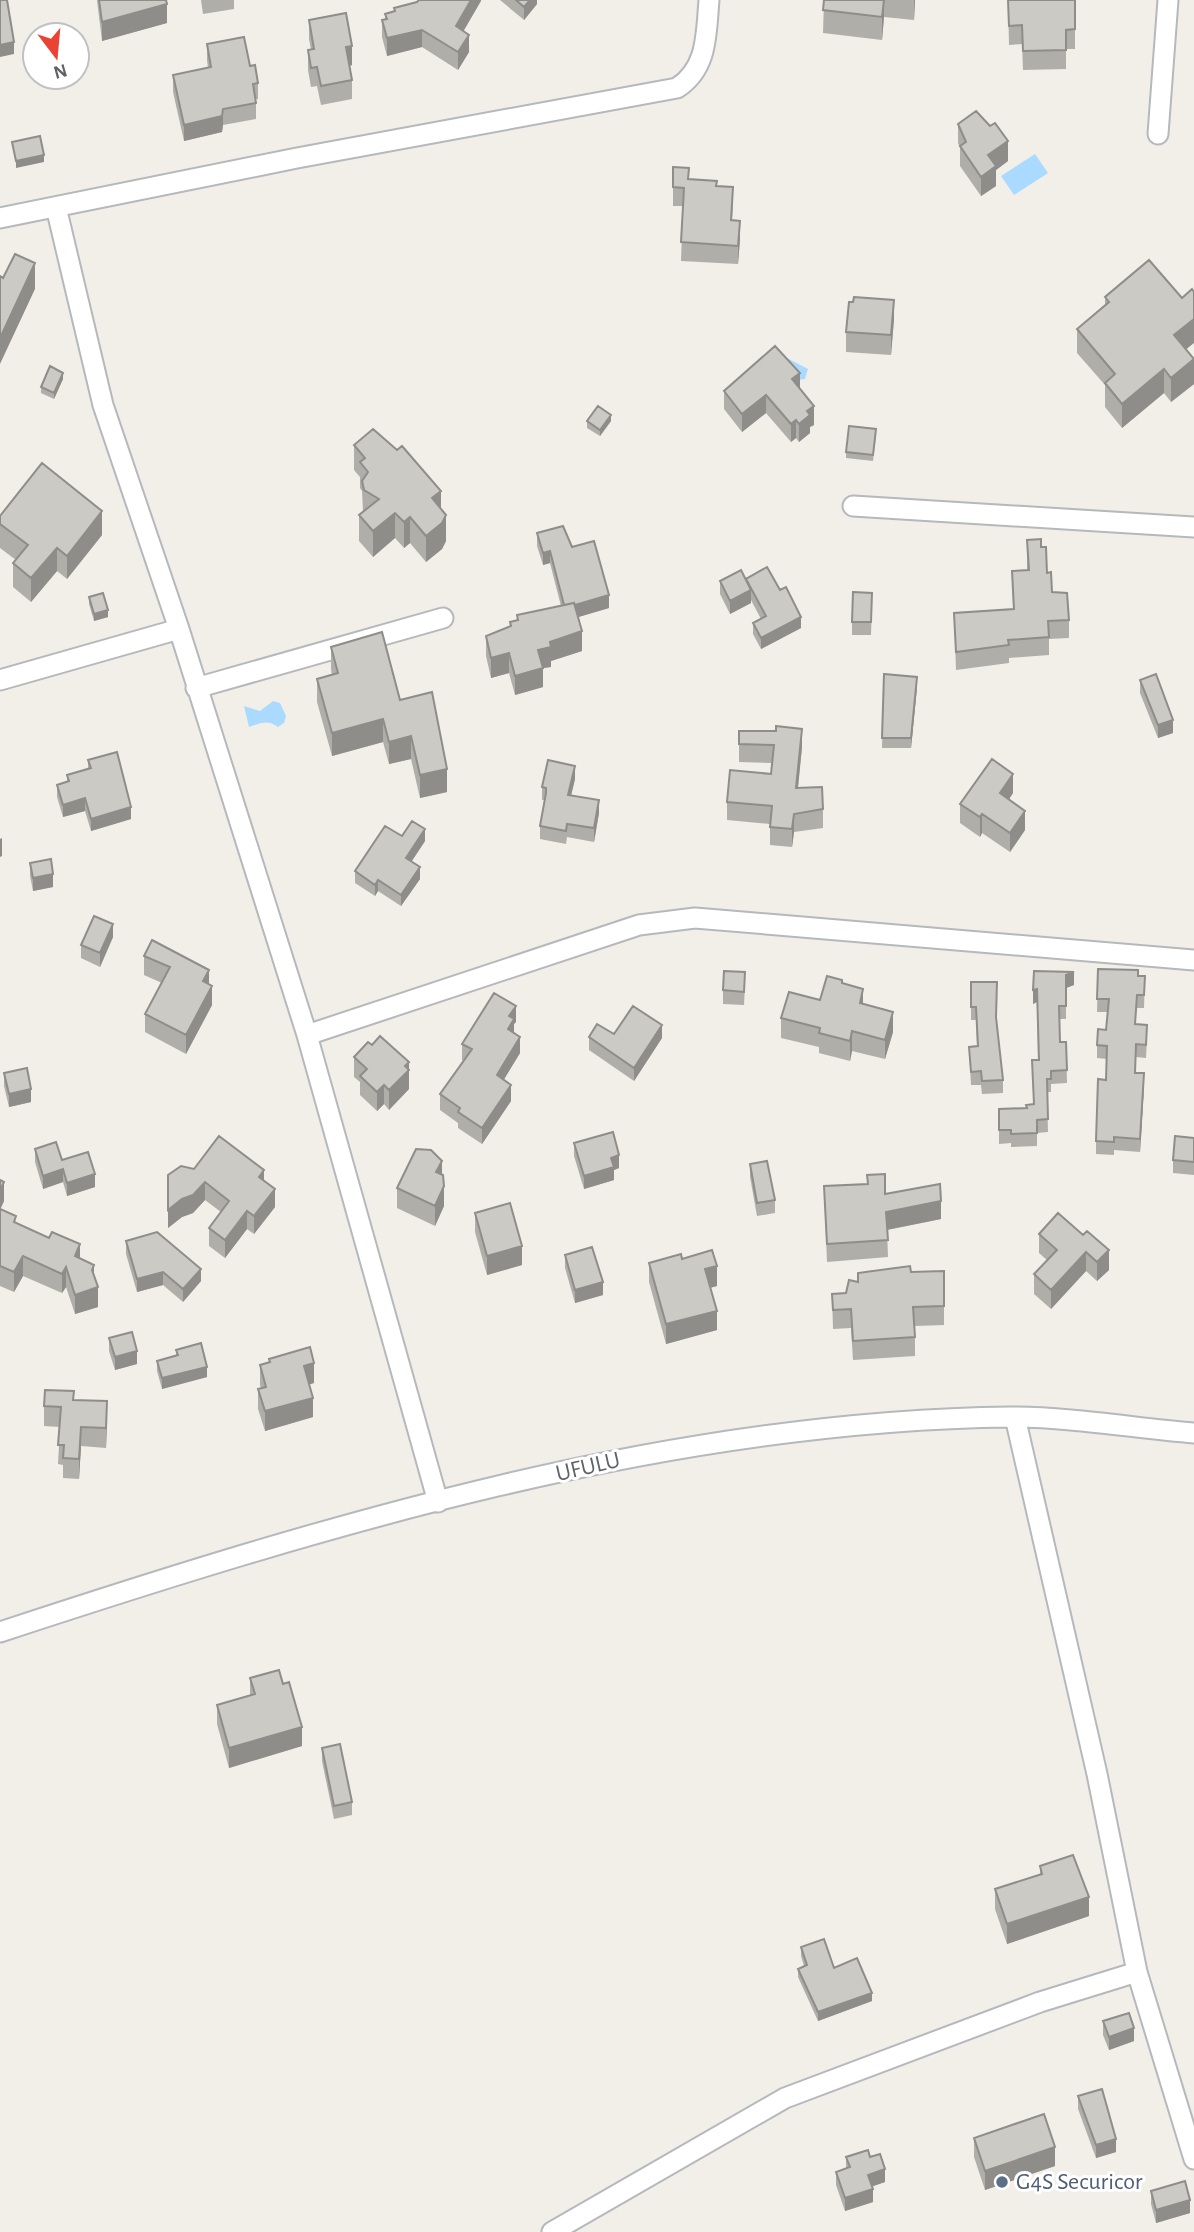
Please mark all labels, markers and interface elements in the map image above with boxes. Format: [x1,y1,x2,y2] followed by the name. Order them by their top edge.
[21,21,91,91] north arrow
[51,60,69,82] text: N
[553,1448,623,1486] street label: UFULU
[1016,2170,1143,2194] place label: G4S Securicor
[994,2174,1010,2190] marker: G4S Securicor

